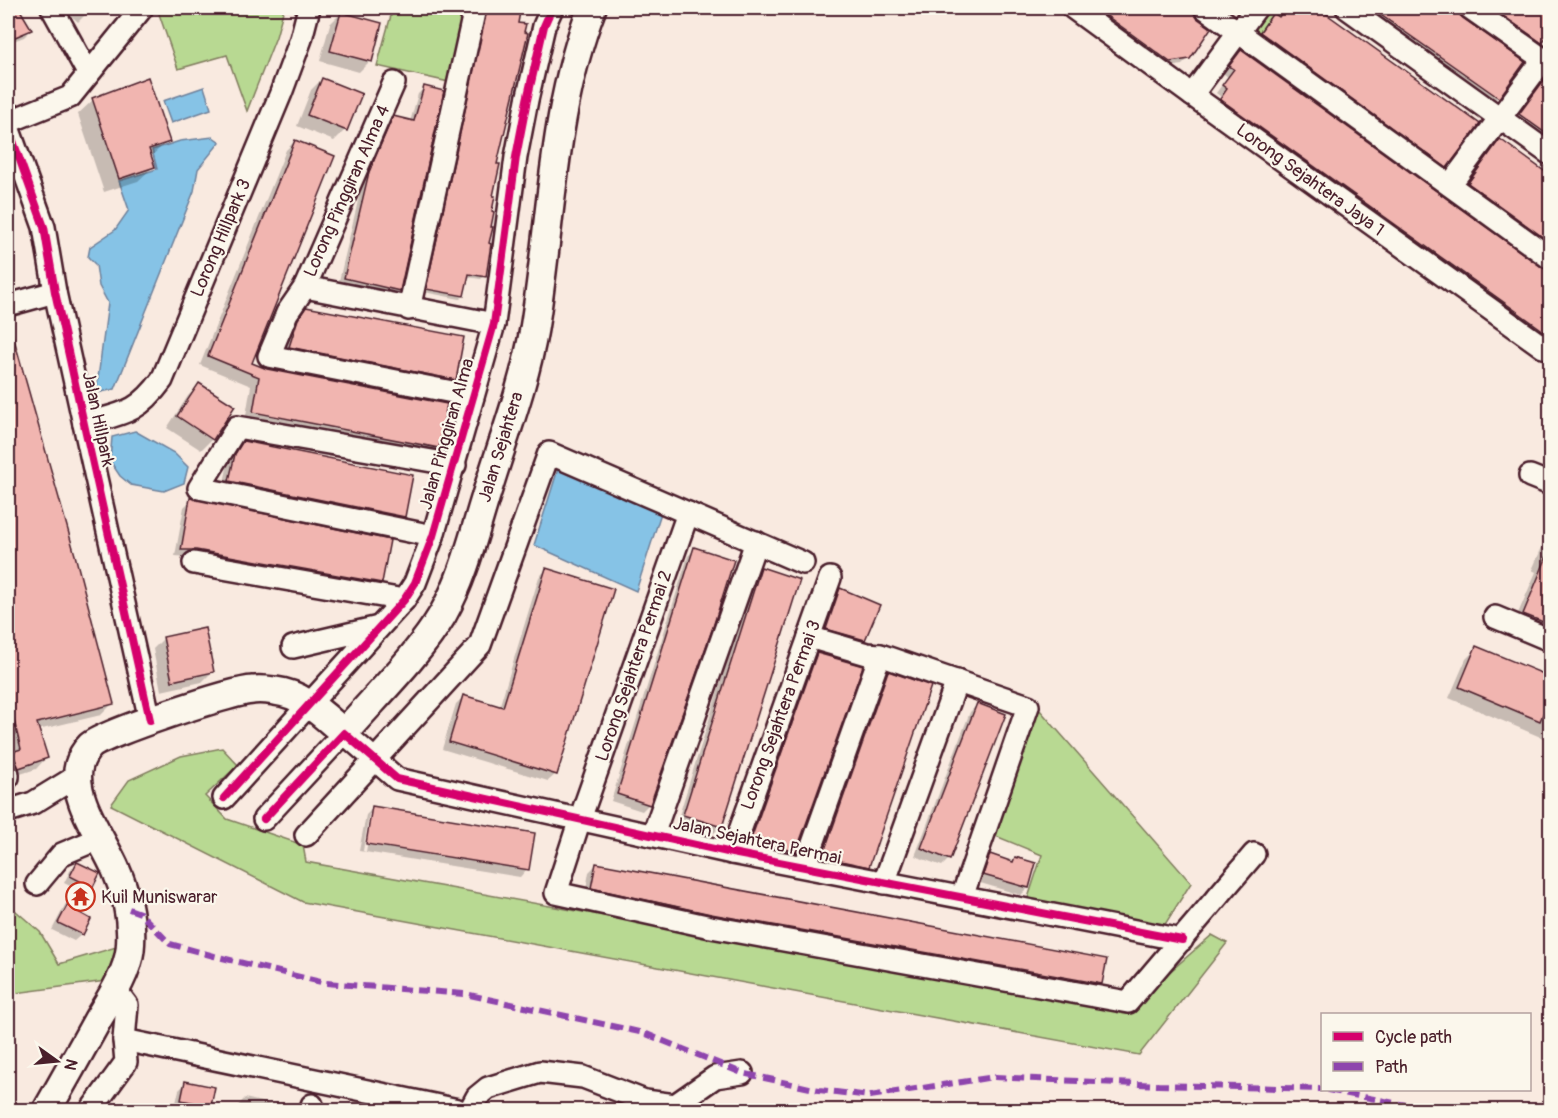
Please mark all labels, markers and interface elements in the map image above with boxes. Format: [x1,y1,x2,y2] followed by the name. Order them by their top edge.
[299,101,396,281] street label: Lorong Pinggiran Alma 4
[1231,118,1389,242] street label: Lorong Sejahtera Jaya 1
[186,175,256,301] street label: Lorong Hillpark 3
[414,356,480,512] street label: Jalan Pinggiran Alma
[77,369,119,469] street label: Jalan Hillpark
[473,389,529,505] street label: Jalan Sejahtera
[590,567,678,765] street label: Lorong Sejahtera Permai 2
[736,617,826,813] street label: Lorong Sejahtera Permai 3
[671,812,843,870] street label: Jalan Sejahtera Permai
[64,881,96,913] temple icon: Kuil Muniswarar
[101,886,218,909] place label: Kuil Muniswarar
[1321,1013,1531,1091] legend
[1375,1026,1452,1049] text: Cycle path
[27,1031,87,1091] north arrow
[1375,1056,1408,1079] text: Path
[59,1057,82,1073] text: N

